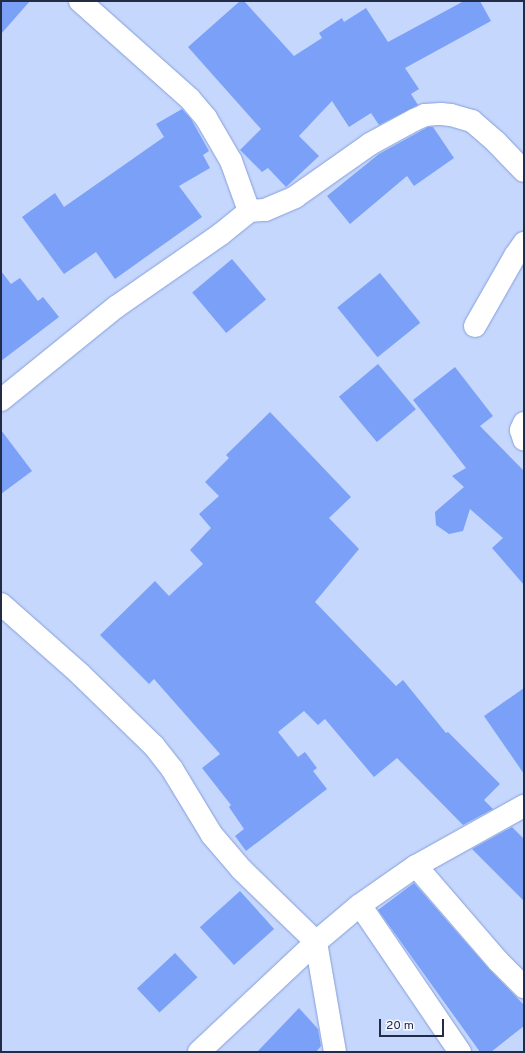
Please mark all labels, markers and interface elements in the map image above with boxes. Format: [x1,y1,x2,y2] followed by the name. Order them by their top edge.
[381,1011,446,1037] scale bar
[386,1018,414,1034] text: 20 m

